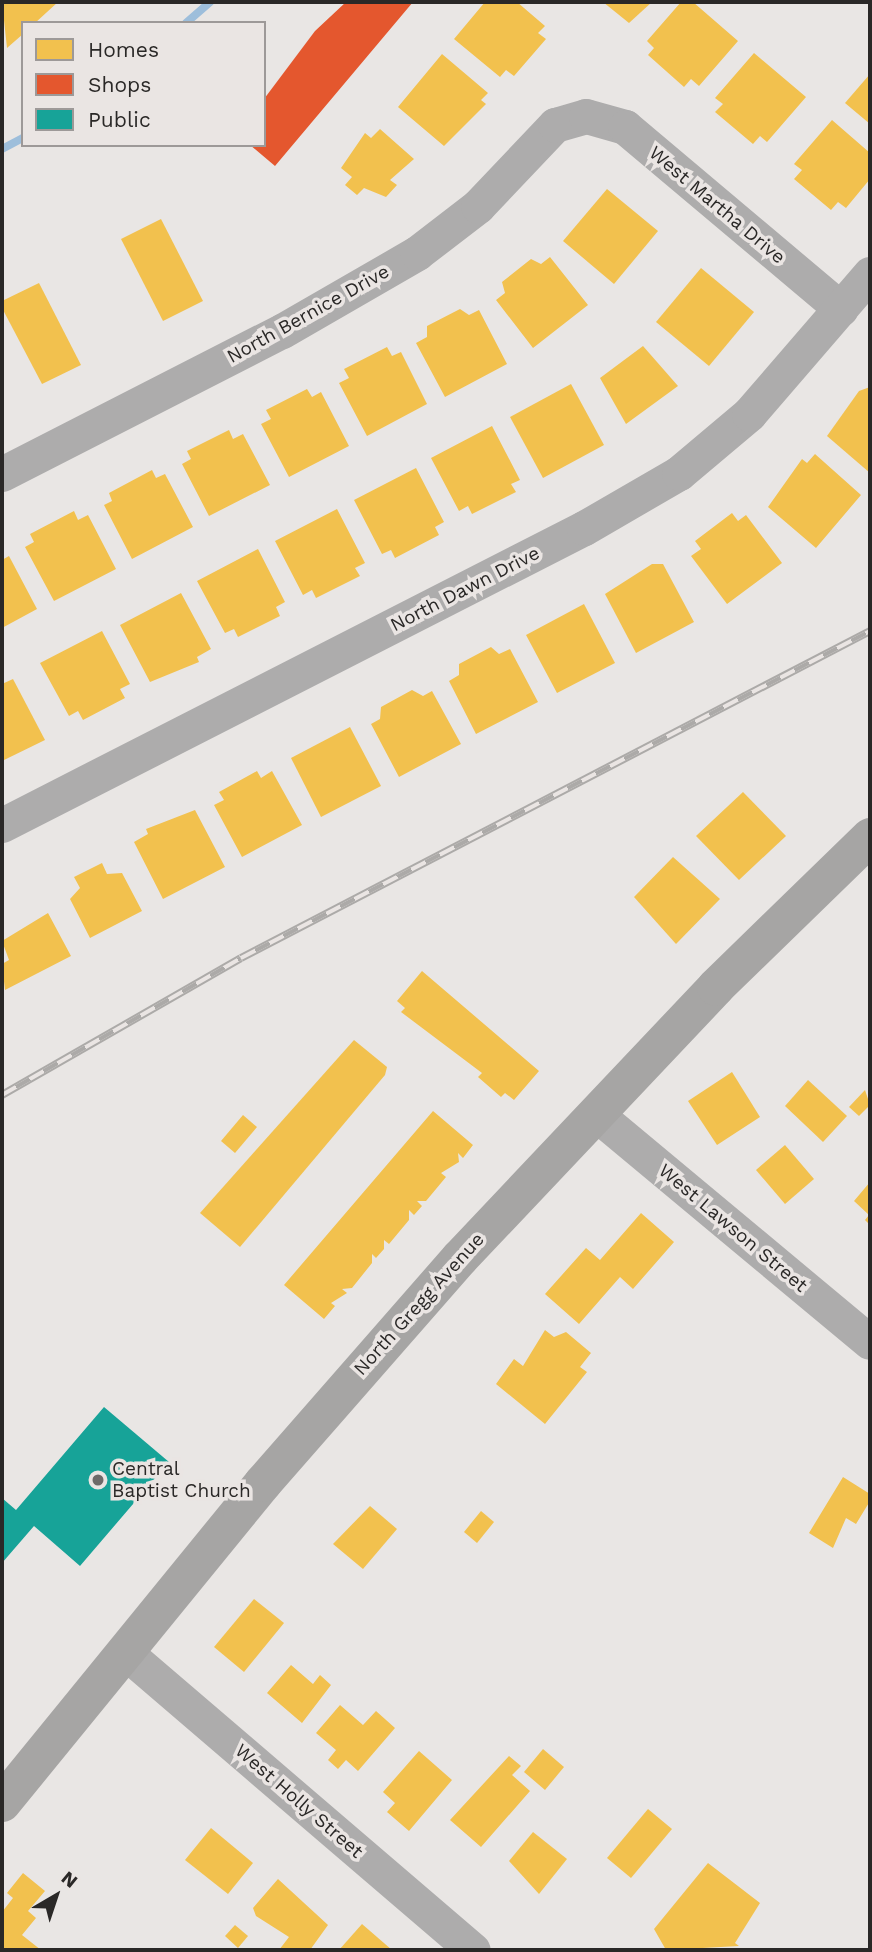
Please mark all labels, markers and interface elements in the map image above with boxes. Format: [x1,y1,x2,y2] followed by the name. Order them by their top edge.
[21,21,266,147] legend
[88,37,159,62] text: Homes
[88,72,151,97] text: Shops
[88,107,151,132] text: Public
[644,141,790,269] street label: West Martha Drive
[223,260,393,368] street label: North Bernice Drive
[387,542,543,636] street label: North Dawn Drive
[654,1159,812,1297] street label: West Lawson Street
[349,1228,489,1380] street label: North Gregg Avenue
[112,1458,251,1502] place label: Central Baptist Church
[90,1472,106,1488] marker: Central Baptist Church
[230,1739,368,1863] street label: West Holly Street
[21,1861,91,1931] north arrow
[57,1866,82,1893] text: N

